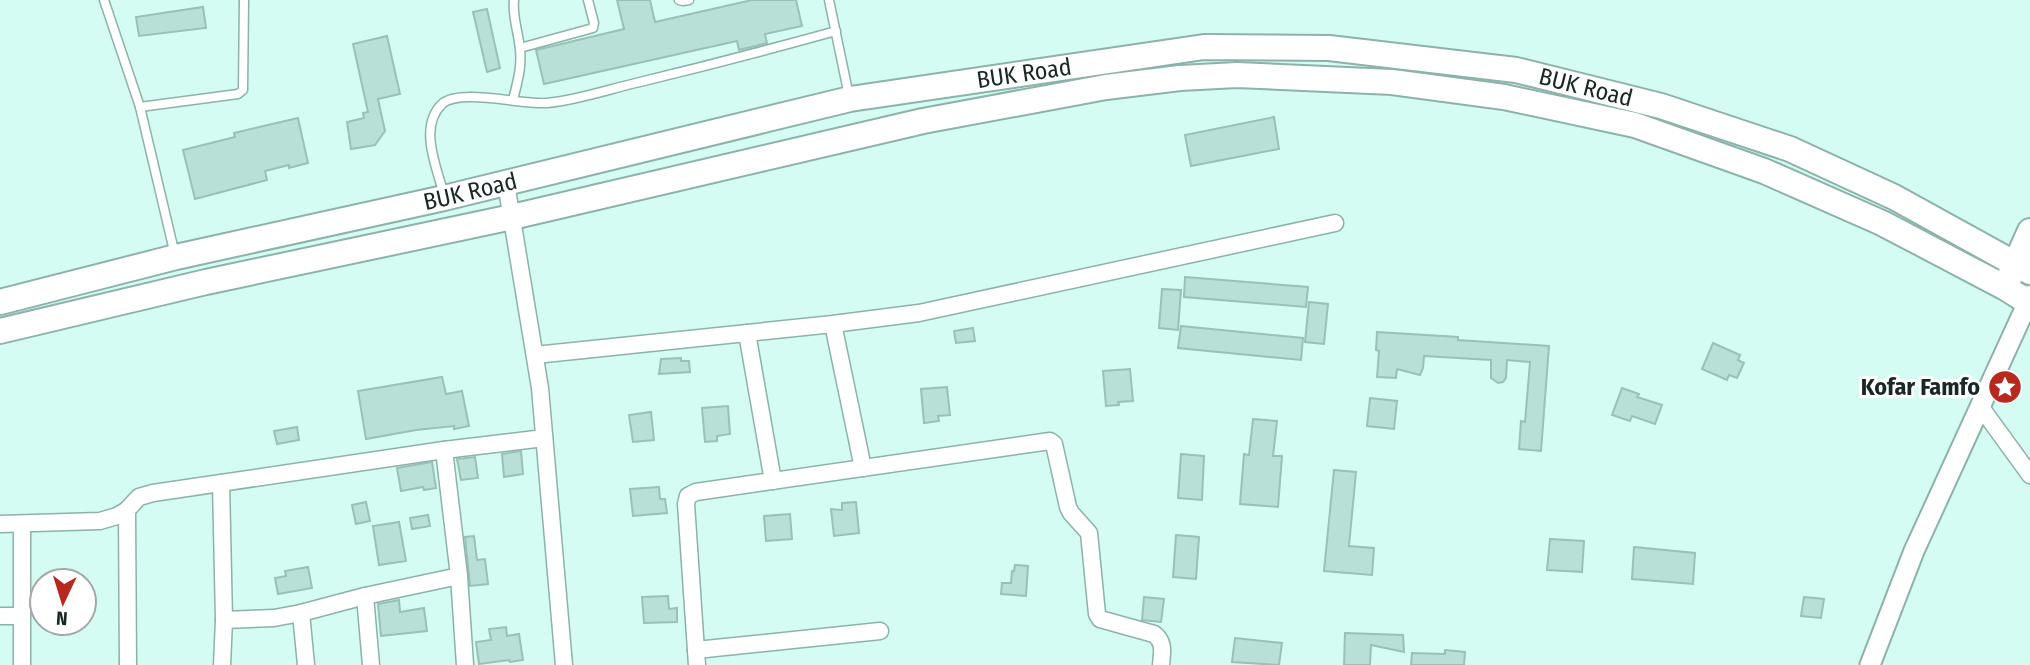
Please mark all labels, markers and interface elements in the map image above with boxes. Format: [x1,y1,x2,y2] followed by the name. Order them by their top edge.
[975,53,1073,94] street label: BUK Road
[1536,62,1635,112] street label: BUK Road
[421,167,520,216] street label: BUK Road
[1986,368,2024,406] place icon: Kofar Famfo
[1861,373,1980,401] place label: Kofar Famfo
[28,567,98,637] north arrow
[55,607,68,630] text: N

